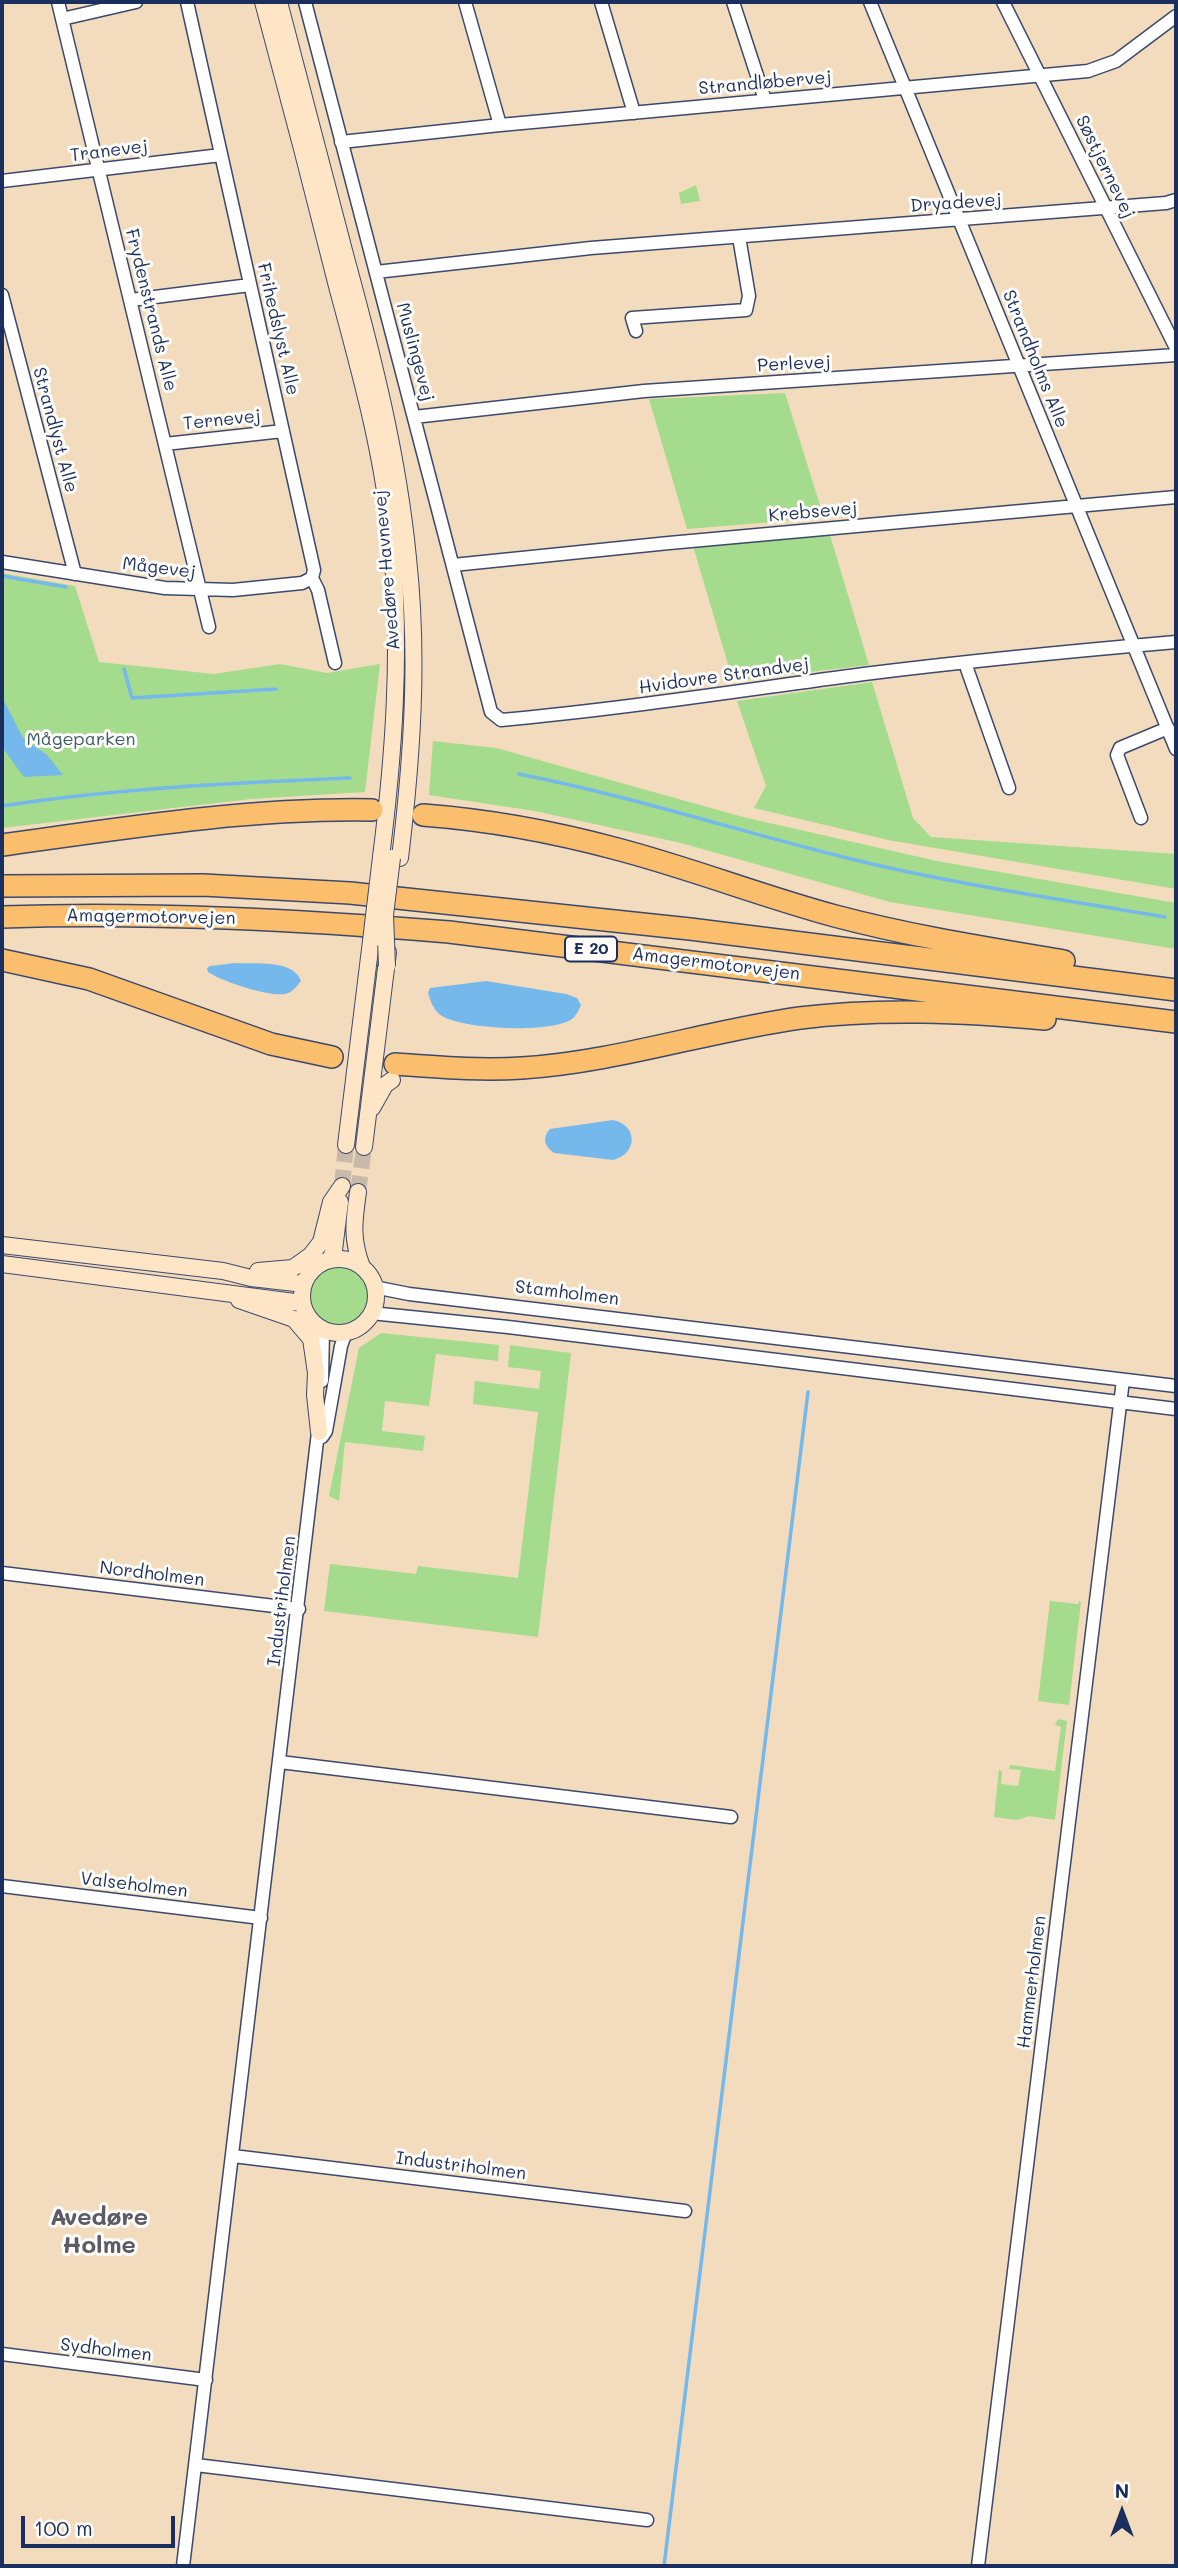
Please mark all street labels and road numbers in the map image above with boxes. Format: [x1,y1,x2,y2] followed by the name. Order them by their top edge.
[698,66,832,100] street label: Strandløbervej
[1071,112,1139,222] street label: Søstjernevej
[69,136,149,166] street label: Tranevej
[910,189,1002,217] street label: Dryadevej
[120,227,182,393] street label: Frydenstrands Alle
[252,261,304,397] street label: Frihedslyst Alle
[998,287,1072,431] street label: Strandholms Alle
[391,300,439,404] street label: Muslingevej
[757,351,831,377] street label: Perlevej
[28,365,82,495] street label: Strandlyst Alle
[182,405,262,435] street label: Ternevej
[369,489,405,651] street label: Avedøre Havnevej
[768,497,858,527] street label: Krebsevej
[121,553,197,583] street label: Mågevej
[637,653,811,699] street label: Hvidovre Strandvej
[66,905,236,929] street label: Amagermotorvejen
[565,937,617,962] road number: E 20
[631,943,801,985] street label: Amagermotorvejen
[514,1276,620,1310] street label: Stamholmen
[263,1535,301,1667] street label: Industriholmen
[98,1557,206,1591] street label: Nordholmen
[79,1868,189,1902] street label: Valseholmen
[1013,1914,1051,2050] street label: Hammerholmen
[395,2147,527,2185] street label: Industriholmen
[59,2334,153,2366] street label: Sydholmen

